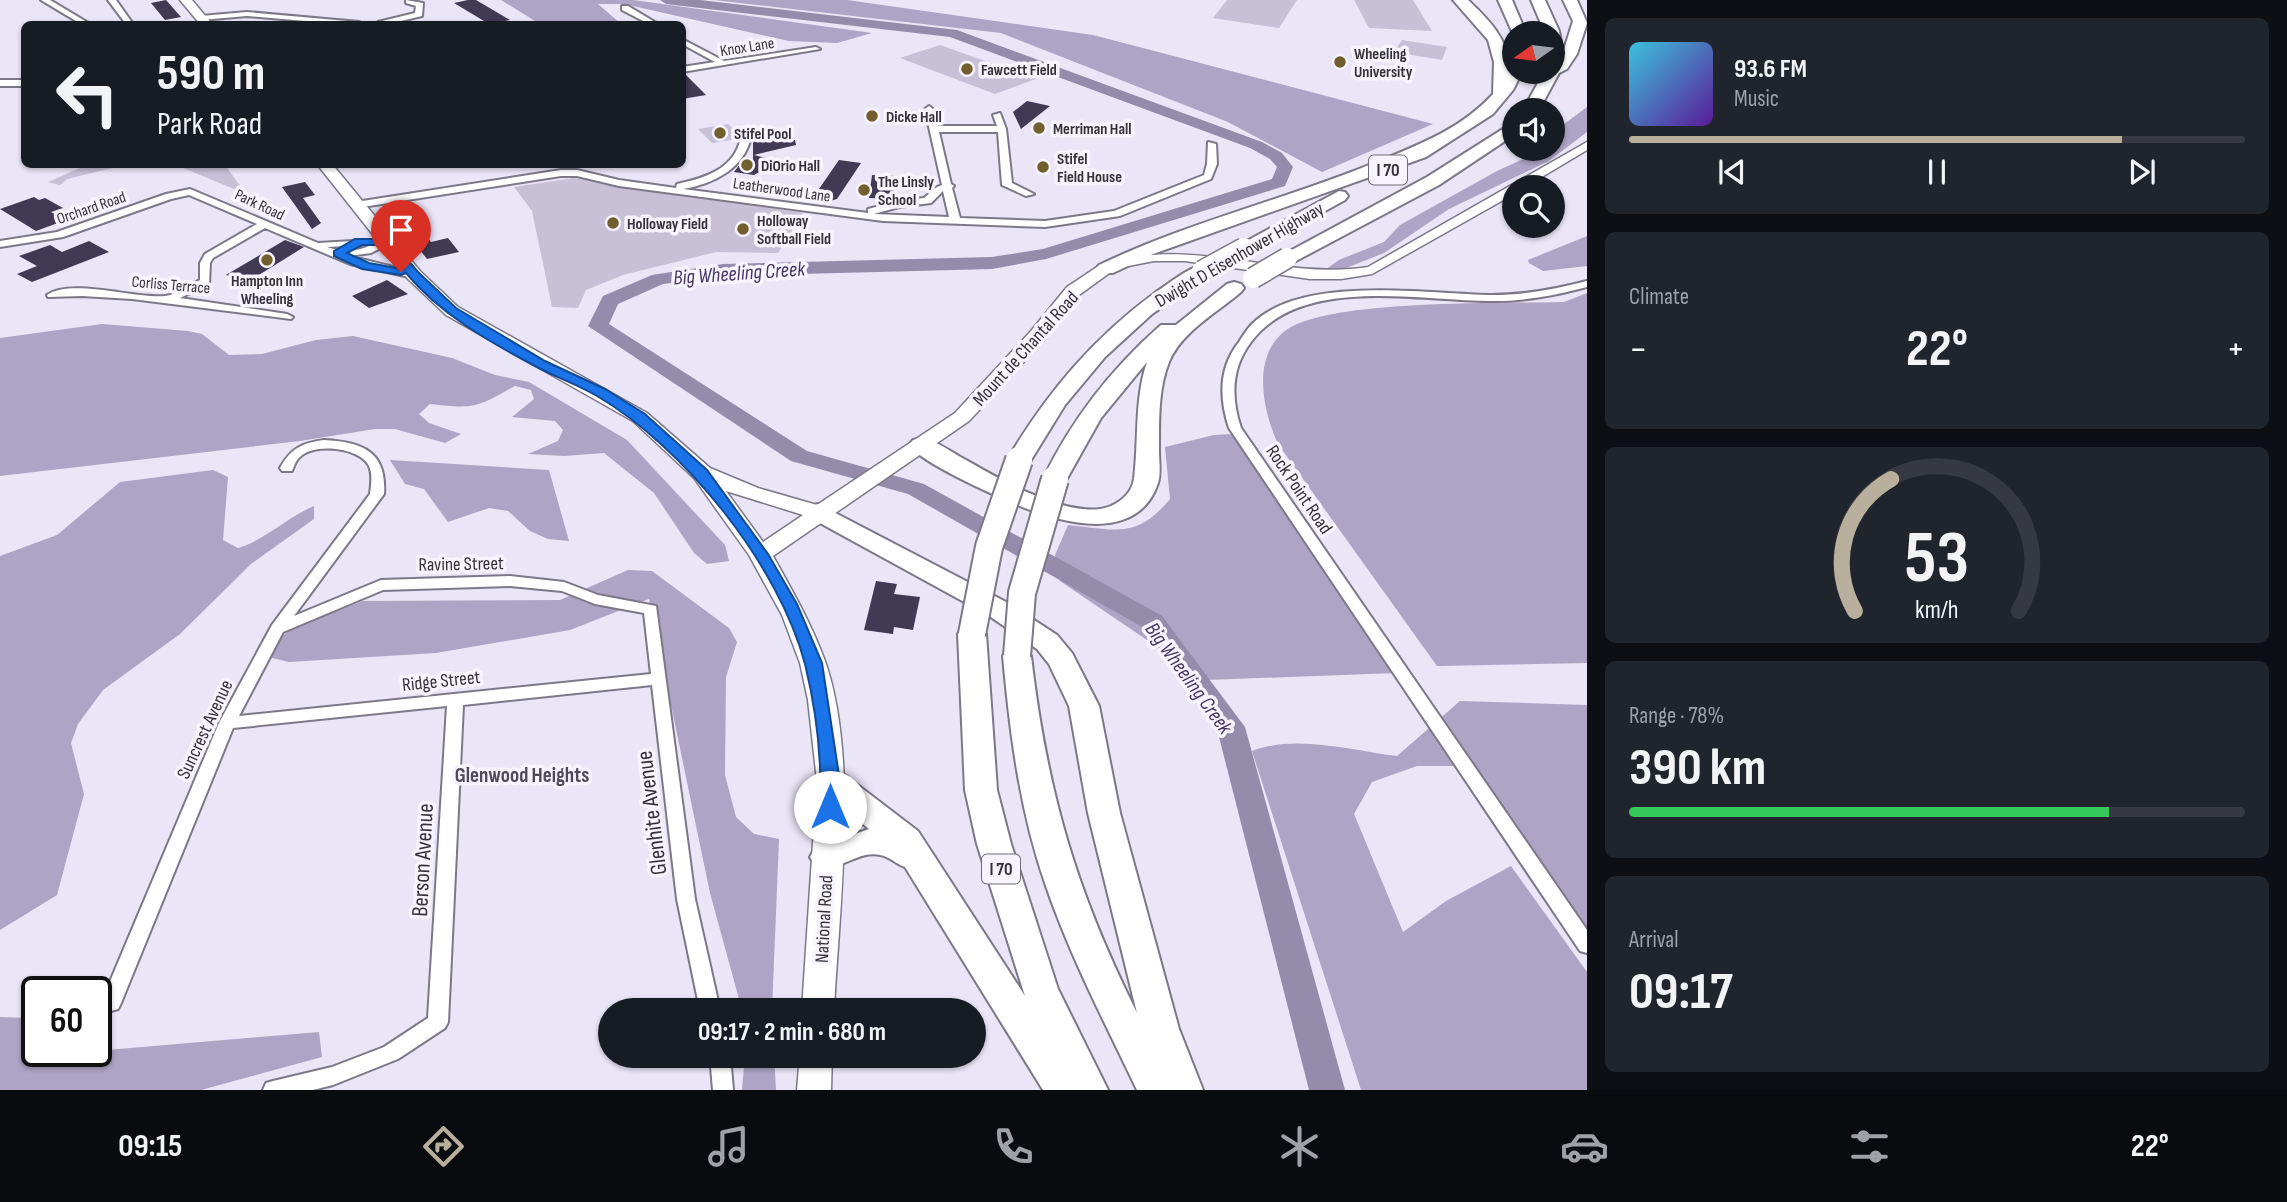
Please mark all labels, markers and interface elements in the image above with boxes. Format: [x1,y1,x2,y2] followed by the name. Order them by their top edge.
[1502,21,1564,84] north arrow
[1502,21,1565,238] map controls
[719,34,776,61] street label: Knox Lane
[157,45,265,104] text: 590 m
[1354,45,1413,82] place label: Wheeling University
[42,49,133,140] icon: left
[1332,54,1348,70] marker: Wheeling University
[1734,54,1807,85] text: 93.6 FM
[959,61,975,77] marker: Fawcett Field
[981,61,1057,80] place label: Fawcett Field
[1734,85,1779,113] text: Music
[1502,98,1565,161] button: sound
[157,105,262,144] text: Park Road
[864,108,880,124] marker: Dicke Hall
[886,108,942,127] place label: Dicke Hall
[1031,120,1047,136] marker: Merriman Hall
[1053,120,1131,139] place label: Merriman Hall
[712,125,728,141] marker: Stifel Pool
[734,125,792,144] place label: Stifel Pool
[1057,150,1122,187] place label: Stifel Field House
[1713,153,1751,191] icon: previous
[1918,153,1956,191] icon: pause
[2123,153,2161,191] icon: next
[1369,155,1407,184] road number: I 70
[739,157,755,173] marker: DiOrio Hall
[761,157,820,176] place label: DiOrio Hall
[1035,159,1051,175] marker: Stifel Field House
[878,173,934,210] place label: The Linsly School
[732,174,832,207] street label: Leatherwood Lane
[1502,175,1565,238] button: search
[856,182,872,198] marker: The Linsly School
[232,186,287,225] street label: Park Road
[54,188,129,229] street label: Orchard Road
[1151,197,1329,313] street label: Dwight D Eisenhower Highway
[371,200,431,272] pin
[382,211,420,249] icon: arrive
[757,212,831,249] place label: Holloway Softball Field
[605,215,621,231] marker: Holloway Field
[627,215,708,234] place label: Holloway Field
[735,221,751,237] marker: Holloway Softball Field
[259,252,275,268] marker: Hampton Inn Wheeling
[672,256,807,291] water label: Big Wheeling Creek
[231,272,303,309] place label: Hampton Inn Wheeling
[131,273,211,298] street label: Corliss Terrace
[1629,283,1689,311] text: Climate
[968,287,1084,411] street label: Mount de Chantal Road
[1906,318,1968,381] text: 22°
[1629,327,1648,372] text: −
[2226,327,2245,372] text: +
[1261,441,1337,539] street label: Rock Point Road
[1905,515,1969,603] text: 53
[418,552,504,577] street label: Ravine Street
[1915,595,1959,626] text: km/h
[1140,618,1238,740] water label: Big Wheeling Creek
[401,666,482,697] street label: Ridge Street
[172,676,238,783] street label: Suncrest Avenue
[1629,702,1724,730] text: Range · 78%
[1629,737,1766,800] text: 390 km
[630,749,674,877] street label: Glenhite Avenue
[455,763,589,788] district label: Glenwood Heights
[793,770,867,844] position arrow
[406,803,440,917] street label: Berson Avenue
[982,854,1020,884] road number: I 70
[811,875,838,964] street label: National Road
[1629,926,1678,954] text: Arrival
[1629,961,1733,1024] text: 09:17
[21,976,112,1067] speed limit sign: 60
[698,1017,886,1048] text: 09:17 · 2 min · 680 m
[419,1122,468,1171] icon: directions
[704,1122,753,1171] icon: music
[989,1122,1038,1171] icon: phone
[1275,1122,1324,1171] icon: climate
[1560,1122,1609,1171] icon: car
[1845,1122,1894,1171] icon: filters
[118,1127,182,1166] text: 09:15
[2131,1127,2169,1166] text: 22°

